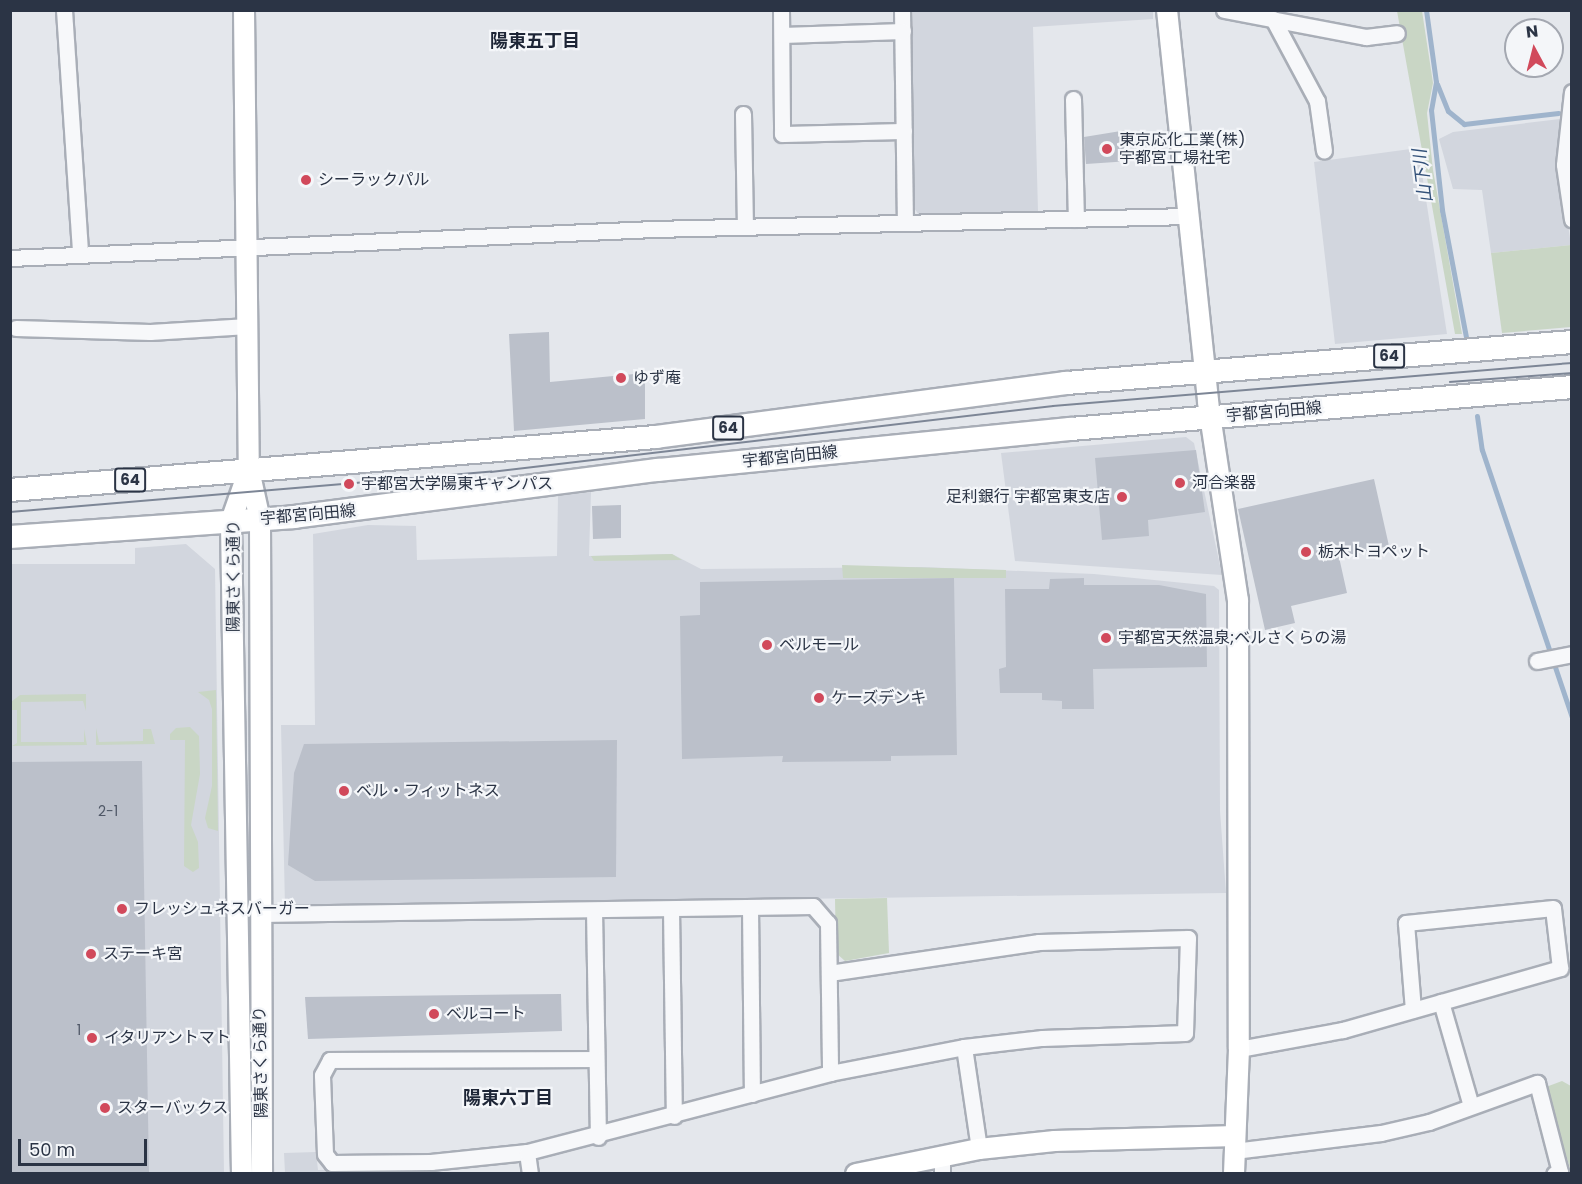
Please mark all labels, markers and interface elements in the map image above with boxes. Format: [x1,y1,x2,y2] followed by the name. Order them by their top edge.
[1504,18,1564,78] north arrow
[1525,19,1539,44] text: N
[490,30,580,52] district label: 陽東五丁目
[1119,130,1246,168] place label: 東京応化工業(株) 宇都宮工場社宅
[1100,142,1114,156] marker: 東京応化工業(株) 宇都宮工場社宅
[1409,148,1437,204] water label: 山下川
[318,170,430,190] place label: シーラックパル
[299,173,313,187] marker: シーラックパル
[1372,344,1406,368] road number: 64
[633,368,681,388] place label: ゆず庵
[614,371,628,385] marker: ゆず庵
[1225,398,1323,426] street label: 宇都宮向田線
[712,416,744,440] road number: 64
[741,442,839,472] street label: 宇都宮向田線
[114,468,146,492] road number: 64
[1192,473,1256,493] place label: 河合楽器
[361,474,553,494] place label: 宇都宮大学陽東キャンパス
[1173,476,1187,490] marker: 河合楽器
[342,477,356,491] marker: 宇都宮大学陽東キャンパス
[946,487,1110,507] place label: 足利銀行 宇都宮東支店
[1115,490,1129,504] marker: 足利銀行 宇都宮東支店
[259,501,357,529] street label: 宇都宮向田線
[224,520,244,632] street label: 陽東さくら通り
[1318,542,1430,562] place label: 栃木トヨペット
[1299,545,1313,559] marker: 栃木トヨペット
[1118,628,1346,648] place label: 宇都宮天然温泉;ベルさくらの湯
[1099,631,1113,645] marker: 宇都宮天然温泉;ベルさくらの湯
[779,635,859,655] place label: ベルモール
[760,638,774,652] marker: ベルモール
[831,688,927,708] place label: ケーズデンキ
[812,691,826,705] marker: ケーズデンキ
[356,781,500,801] place label: ベル・フィットネス
[337,784,351,798] marker: ベル・フィットネス
[98,803,118,819] house number: 2-1
[134,899,310,919] place label: フレッシュネスバーガー
[115,902,129,916] marker: フレッシュネスバーガー
[103,944,183,964] place label: ステーキ宮
[84,947,98,961] marker: ステーキ宮
[446,1004,526,1024] place label: ベルコート
[250,1006,272,1118] street label: 陽東さくら通り
[427,1007,441,1021] marker: ベルコート
[77,1022,81,1038] house number: 1
[104,1028,232,1048] place label: イタリアントマト
[85,1031,99,1045] marker: イタリアントマト
[463,1087,553,1109] district label: 陽東六丁目
[117,1098,229,1118] place label: スターバックス
[98,1101,112,1115] marker: スターバックス
[21,1127,150,1165] scale bar
[29,1137,75,1162] text: 50 m

